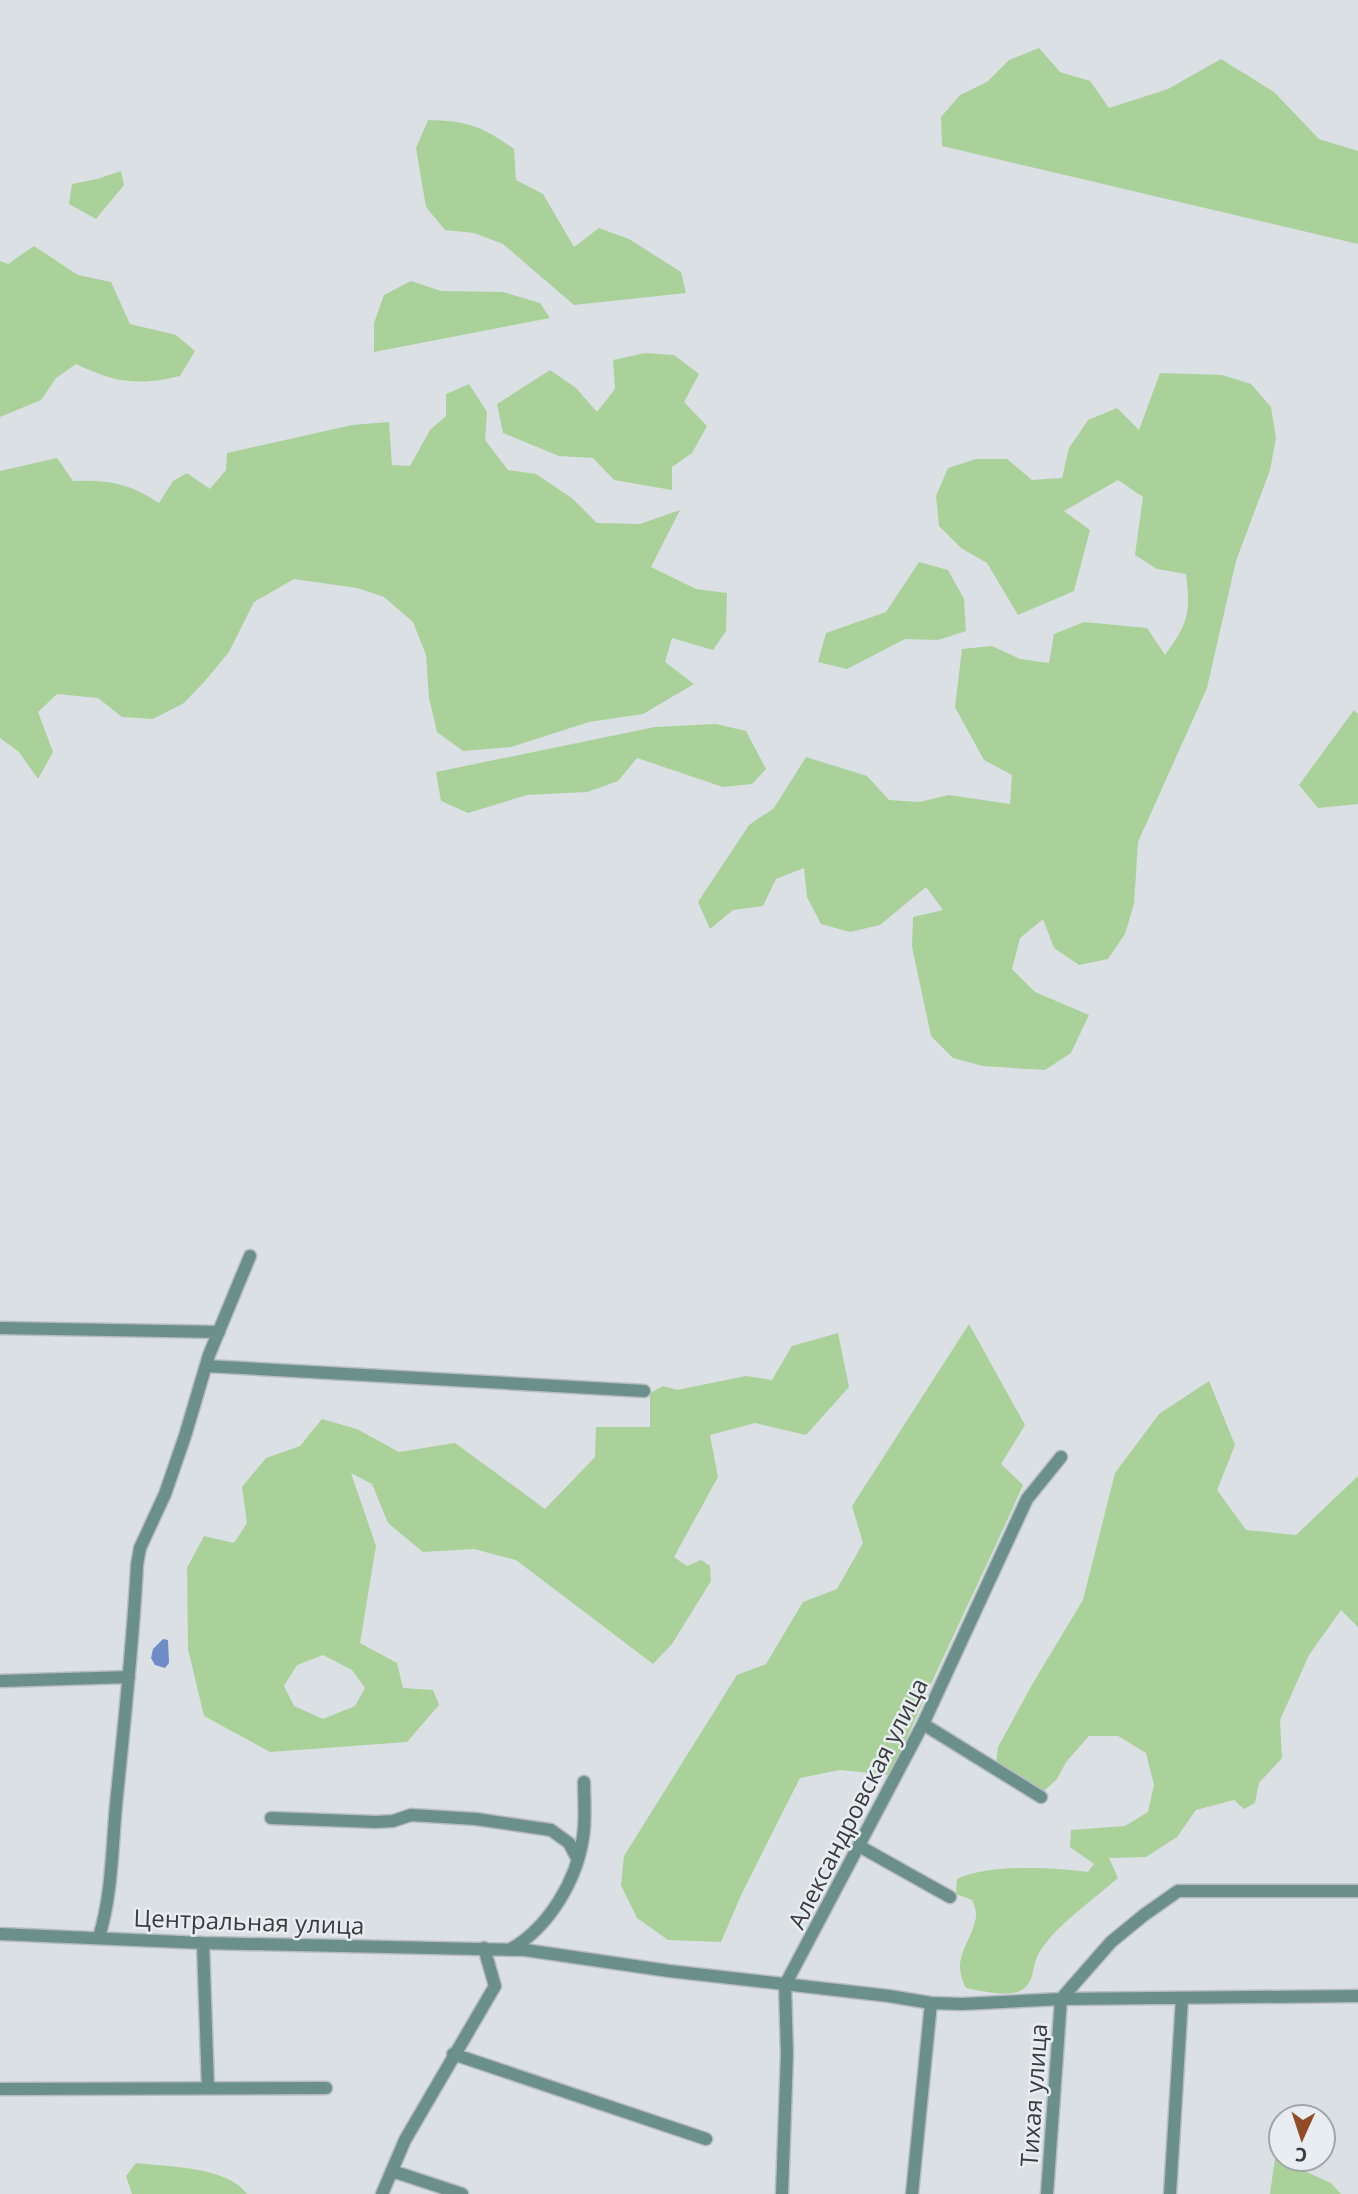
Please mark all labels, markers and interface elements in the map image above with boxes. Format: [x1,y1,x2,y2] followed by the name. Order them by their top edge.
[779,1672,935,1934] street label: Александровская улица
[133,1900,365,1942] street label: Центральная улица
[1012,2022,1054,2168] street label: Тихая улица
[1267,2103,1337,2173] north arrow
[1294,2142,1308,2168] text: С

